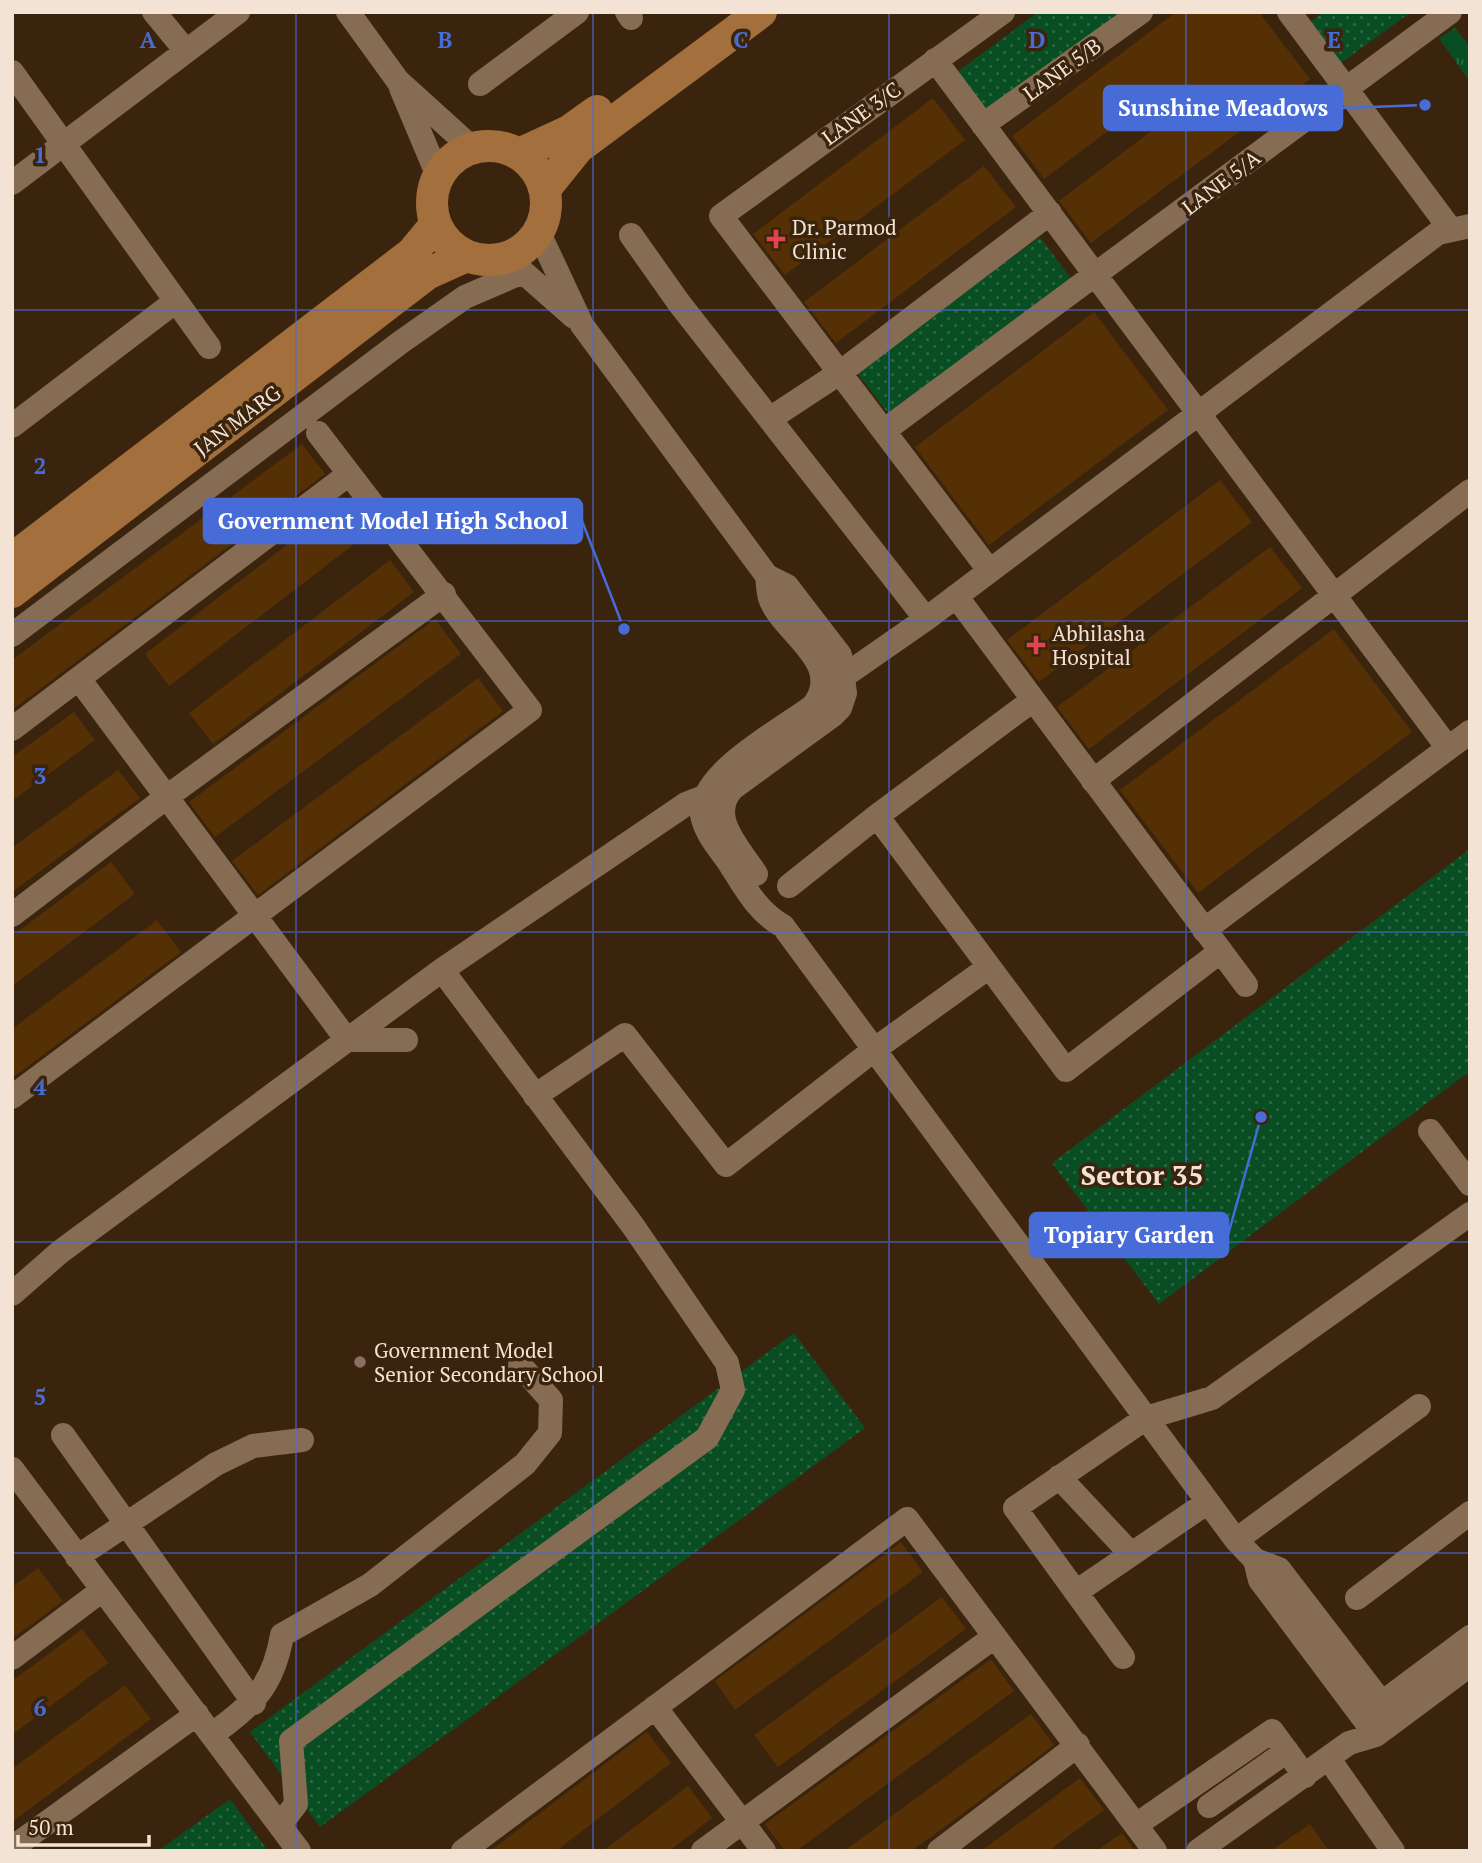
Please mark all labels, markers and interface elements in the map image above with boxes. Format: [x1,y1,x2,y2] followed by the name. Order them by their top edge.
[140,24,157,55] text: A
[438,24,453,55] text: B
[734,24,749,55] text: C
[1029,24,1046,55] text: D
[1327,24,1341,55] text: E
[1017,31,1107,107] street label: LANE 5/B
[816,75,906,151] street label: LANE 3/C
[1104,86,1342,130] callout: Sunshine Meadows
[1118,92,1328,123] text: Sunshine Meadows
[34,139,47,170] text: 1
[1176,143,1266,221] street label: LANE 5/A
[792,213,897,265] place label: Dr. Parmod Clinic
[766,229,786,249] marker: Dr. Parmod Clinic
[188,378,286,462] street label: JAN MARG
[34,450,47,481] text: 2
[204,499,582,543] callout: Government Model High School
[218,505,569,536] text: Government Model High School
[1052,619,1146,671] place label: Abhilasha Hospital
[1026,635,1046,655] marker: Abhilasha Hospital
[34,760,47,791] text: 3
[34,1071,47,1102] text: 4
[1081,1156,1203,1193] district label: Sector 35
[1030,1213,1228,1257] callout: Topiary Garden
[1044,1219,1215,1250] text: Topiary Garden
[374,1336,604,1388] place label: Government Model Senior Secondary School
[352,1354,368,1370] marker: Government Model Senior Secondary School
[34,1381,47,1412] text: 5
[34,1692,47,1723] text: 6
[18,1804,149,1848] scale bar
[28,1813,74,1841] text: 50 m

